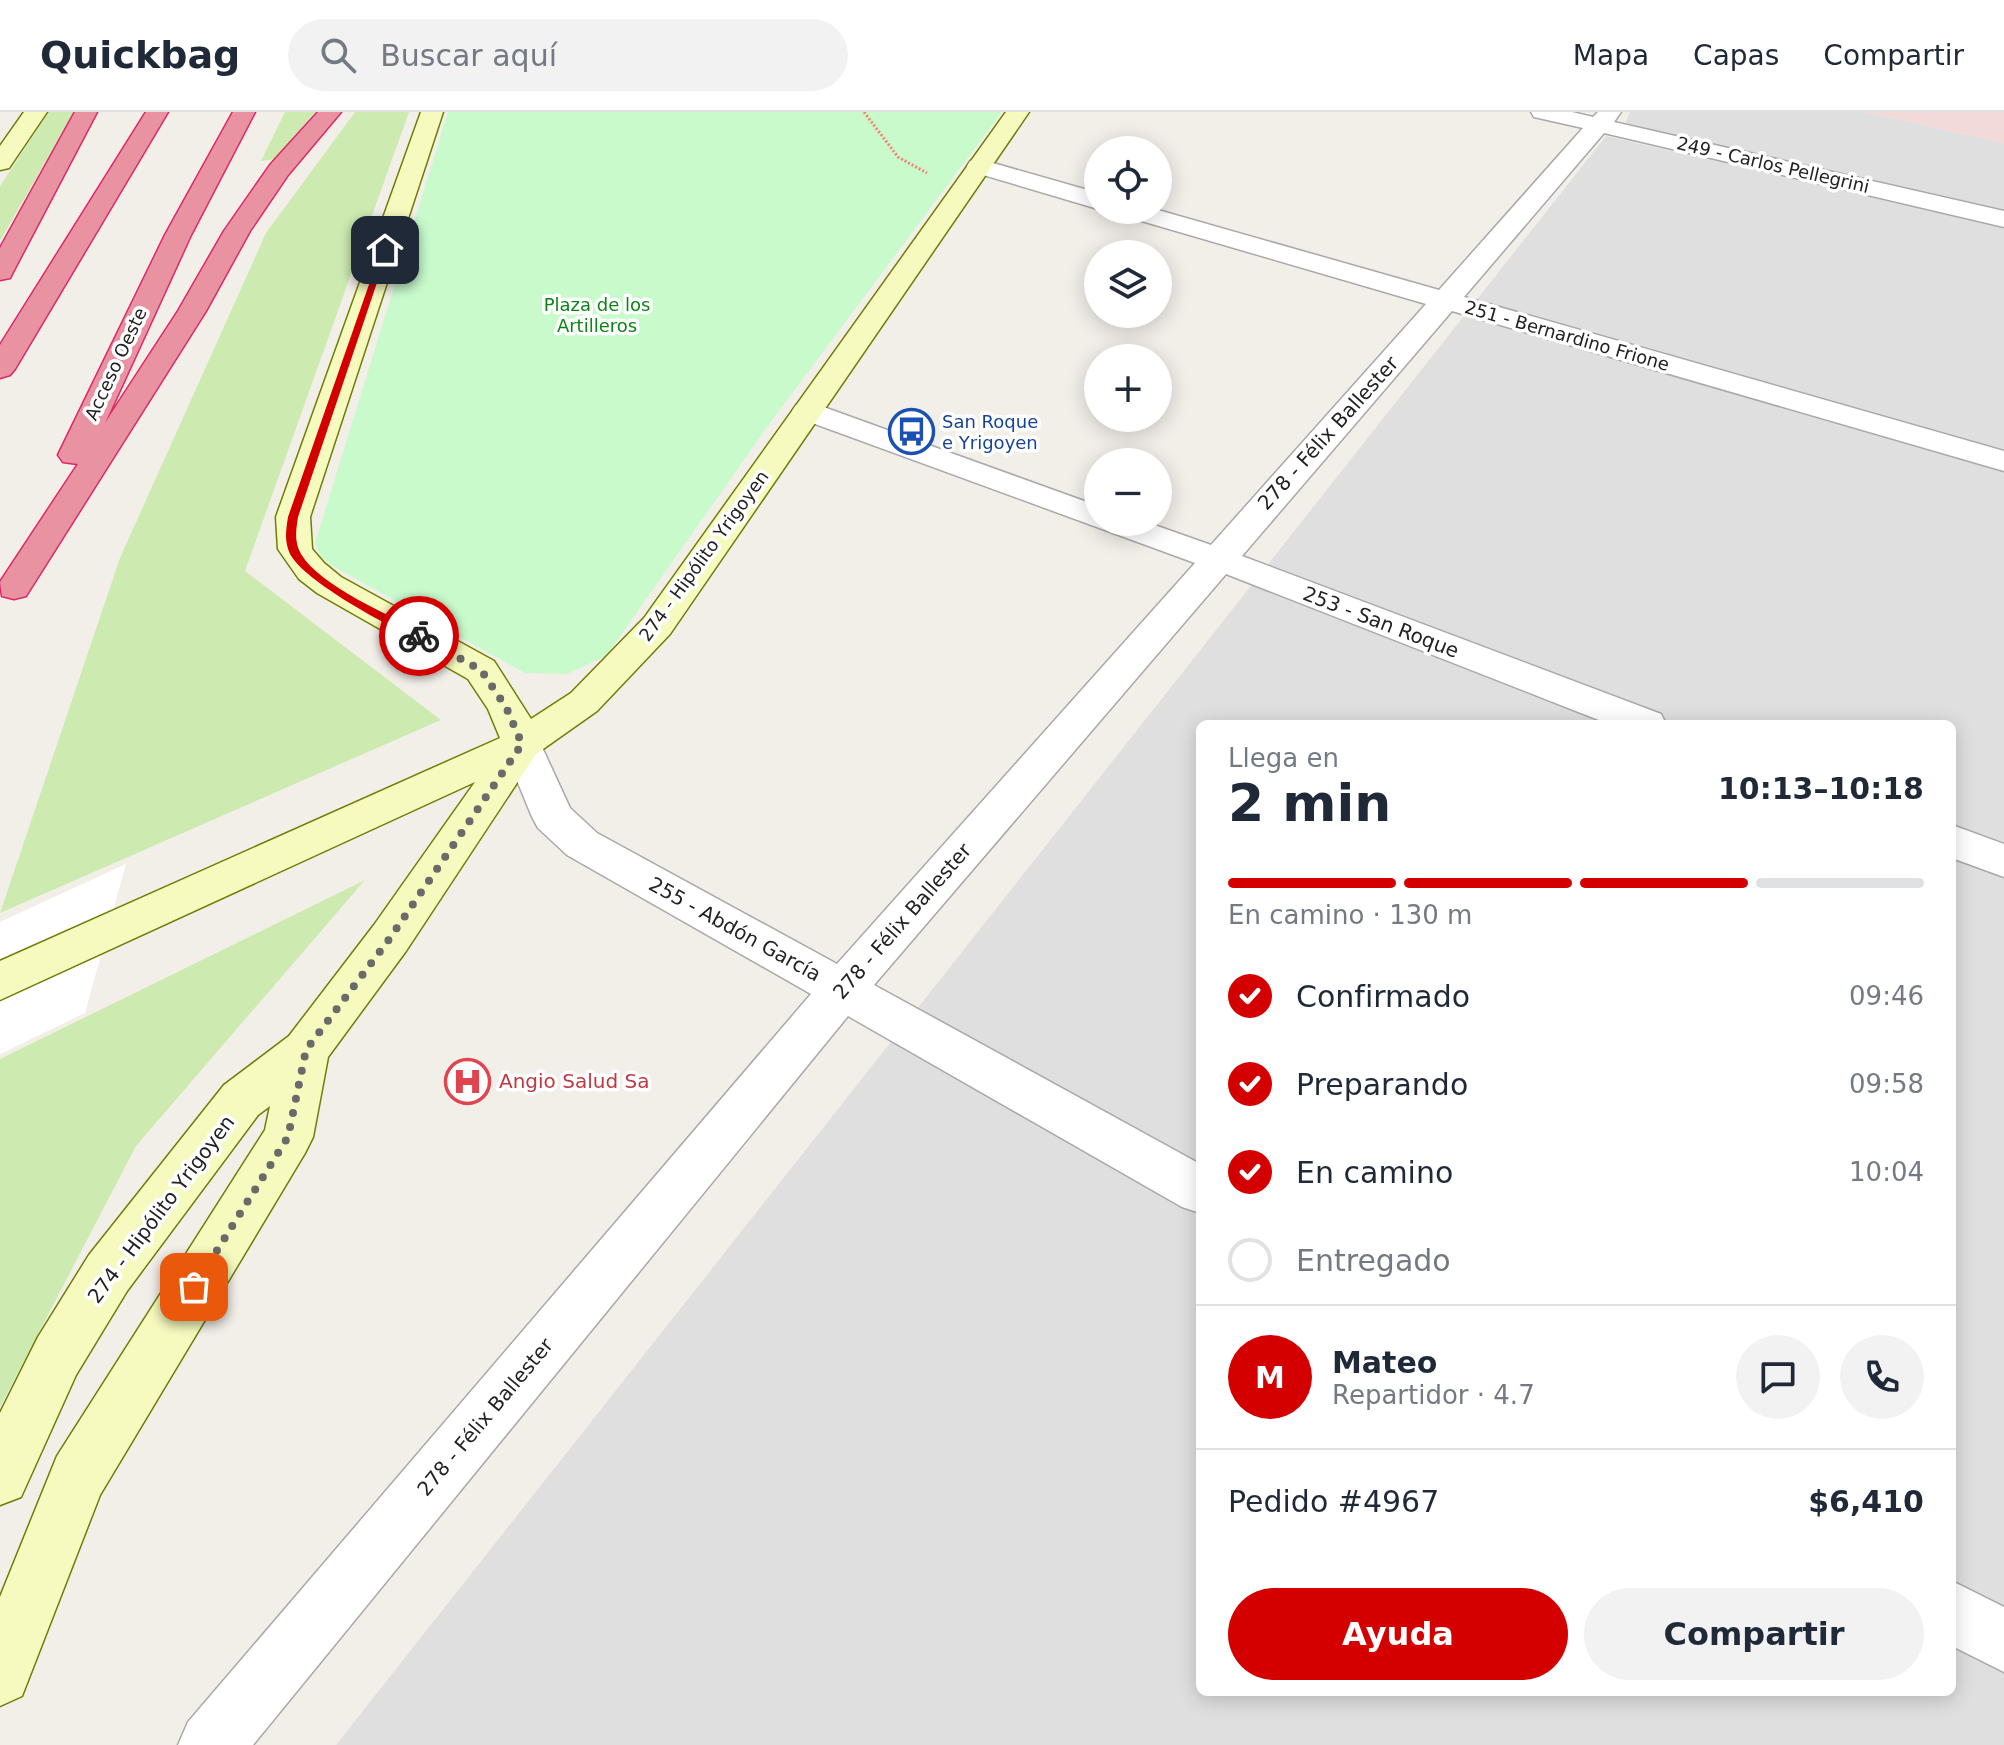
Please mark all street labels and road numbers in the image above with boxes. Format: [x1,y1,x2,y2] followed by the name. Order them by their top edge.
[1675,132,1871,197] street label: 249 - Carlos Pellegrini
[1462,296,1672,375] street label: 251 - Bernardino Frione
[80,304,151,423] street label: Acceso Oeste
[1253,351,1404,515] street label: 278 - Félix Ballester
[635,466,773,645] street label: 274 - Hipólito Yrigoyen
[1300,581,1462,663] street label: 253 - San Roque
[828,838,977,1004] street label: 278 - Félix Ballester
[645,872,825,986] street label: 255 - Abdón García
[83,1110,239,1308] street label: 274 - Hipólito Yrigoyen
[412,1333,558,1501] street label: 278 - Félix Ballester

